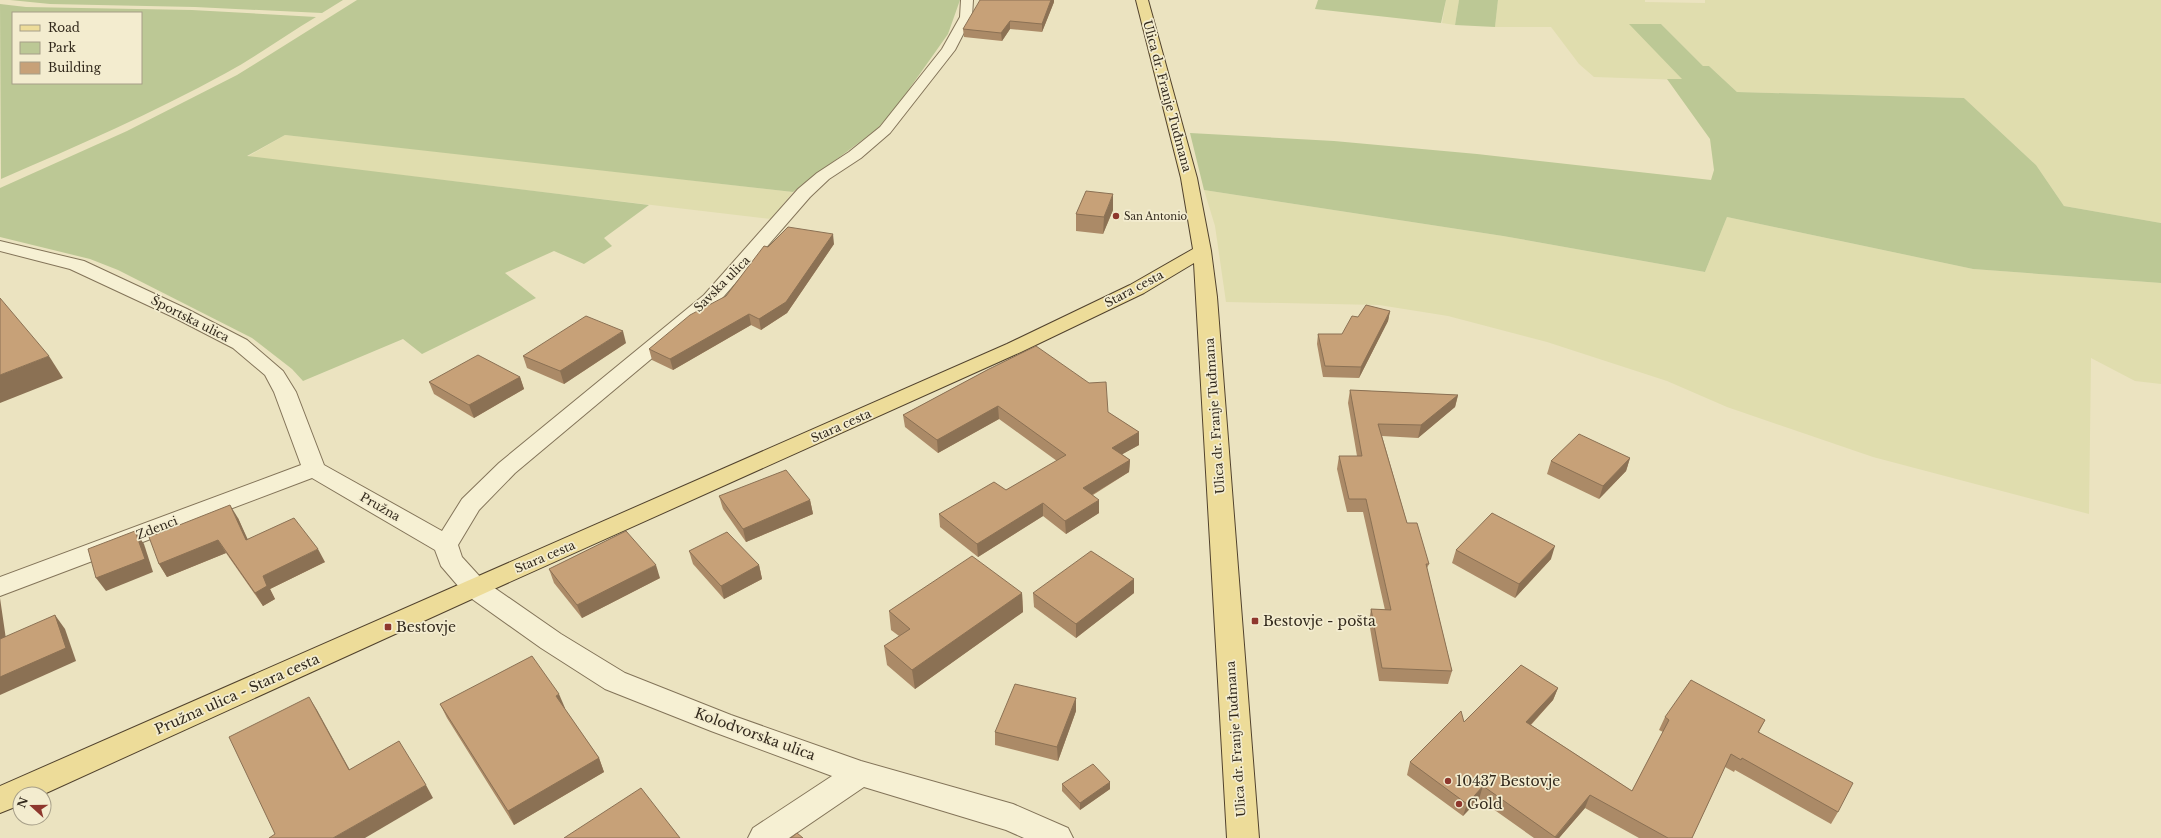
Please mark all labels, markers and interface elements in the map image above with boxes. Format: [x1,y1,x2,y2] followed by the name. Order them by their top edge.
[12,12,142,84] legend
[1140,18,1195,174] street label: Ulica dr. Franje Tuđmana
[48,20,80,35] text: Road
[48,40,76,55] text: Park
[48,60,102,75] text: Building
[1124,210,1188,223] place label: San Antonio
[1111,211,1121,221] marker: San Antonio
[690,252,753,315] street label: Savska ulica
[1102,267,1166,310] street label: Stara cesta
[149,291,233,345] street label: Športska ulica
[1202,337,1227,495] street label: Ulica dr. Franje Tuđmana
[808,405,874,446] street label: Stara cesta
[358,489,403,524] street label: Pružna
[134,513,180,542] street label: Zdenci
[512,537,578,576] street label: Stara cesta
[1263,612,1376,630] place label: Bestovje - pošta
[1250,616,1260,626] marker: Bestovje - pošta
[396,618,456,636] place label: Bestovje
[383,622,393,632] marker: Bestovje
[152,649,322,738] street label: Pružna ulica - Stara cesta
[1223,660,1248,818] street label: Ulica dr. Franje Tuđmana
[692,704,818,764] street label: Kolodvorska ulica
[1456,772,1560,790] place label: 10437 Bestovje
[1443,776,1453,786] marker: 10437 Bestovje
[12,786,52,826] north arrow
[14,794,31,810] text: N
[1467,795,1503,813] place label: Gold
[1454,799,1464,809] marker: Gold

